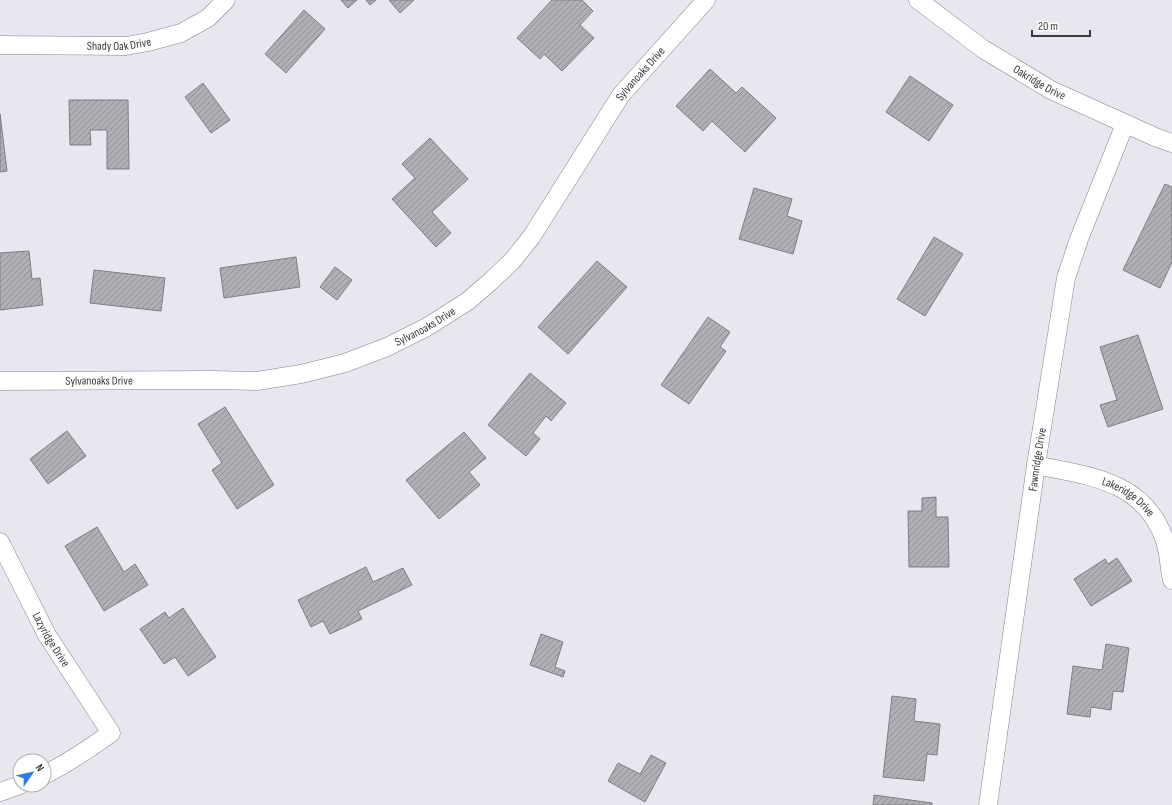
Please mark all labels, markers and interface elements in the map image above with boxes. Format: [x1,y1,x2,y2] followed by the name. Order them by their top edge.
[1032,12,1090,38] scale bar
[1038,19,1058,34] text: 20 m
[87,34,153,54] street label: Shady Oak Drive
[612,43,668,103] street label: Sylvanoaks Drive
[1010,61,1068,103] street label: Oakridge Drive
[392,303,458,350] street label: Sylvanoaks Drive
[65,373,133,388] street label: Sylvanoaks Drive
[1025,427,1049,492] street label: Fawnridge Drive
[1100,473,1158,520] street label: Lakeridge Drive
[29,609,73,670] street label: Lazyridge Drive
[12,753,52,793] north arrow
[33,762,47,774] text: N

